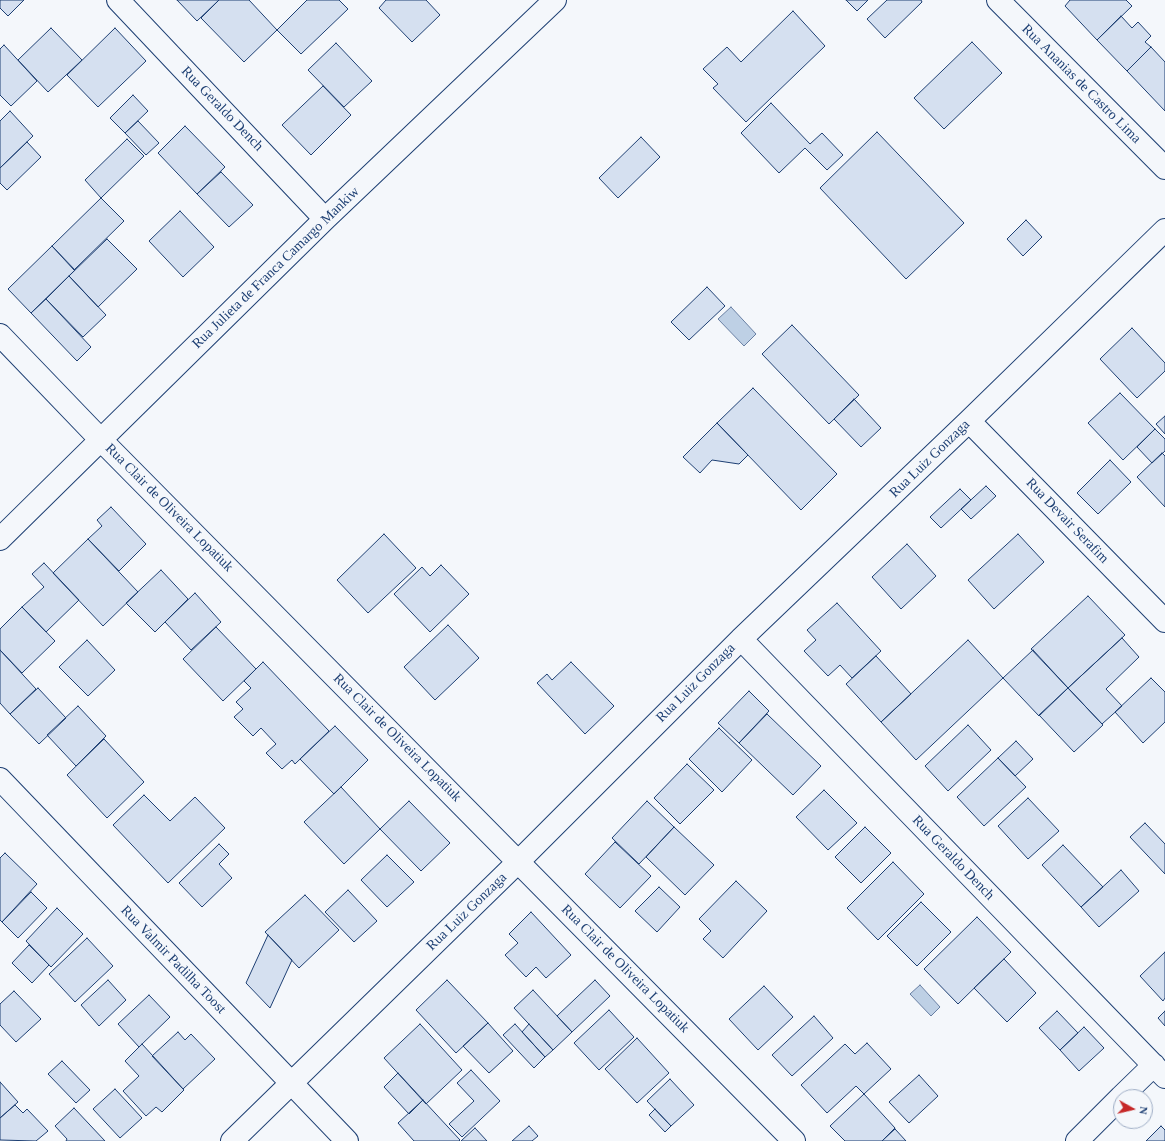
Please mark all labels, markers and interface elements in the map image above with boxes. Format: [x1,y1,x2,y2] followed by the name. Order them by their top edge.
[1018,21,1144,147] street label: Rua Ananias de Castro Lima
[177,63,267,155] street label: Rua Geraldo Dench
[189,184,363,352] street label: Rua Julieta de Franca Camargo Mankiw
[886,417,974,501] street label: Rua Luiz Gonzaga
[101,440,237,576] street label: Rua Clair de Oliveira Lopatiuk
[1022,475,1112,567] street label: Rua Devair Serafim
[653,640,739,726] street label: Rua Luiz Gonzaga
[329,670,465,806] street label: Rua Clair de Oliveira Lopatiuk
[908,812,998,904] street label: Rua Geraldo Dench
[423,870,511,954] street label: Rua Luiz Gonzaga
[557,901,693,1037] street label: Rua Clair de Oliveira Lopatiuk
[117,902,229,1018] street label: Rua Valmir Padilha Toost
[1113,1089,1153,1129] north arrow
[1137,1106,1150,1115] text: N

